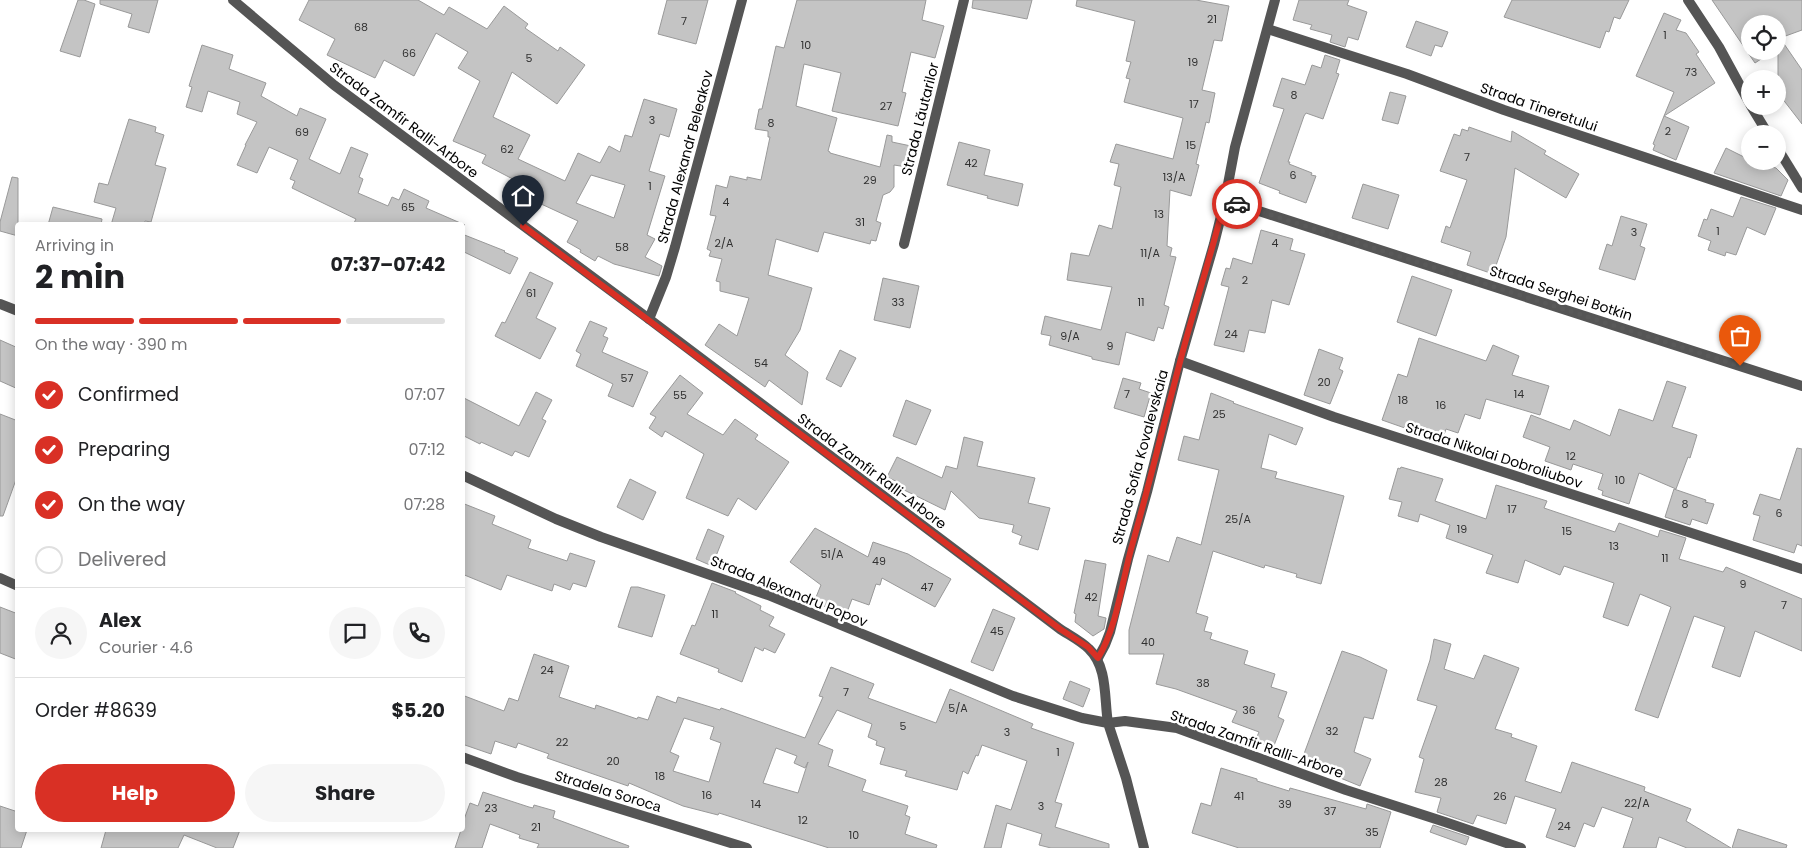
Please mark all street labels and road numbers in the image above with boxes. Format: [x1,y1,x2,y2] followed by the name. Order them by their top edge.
[325,57,483,183] street label: Strada Zamfir Ralli-Arbore
[896,60,944,178] street label: Strada Lăutarilor
[652,68,718,246] street label: Strada Alexandr Beleakov
[1478,77,1600,137] street label: Strada Tineretului
[1487,260,1635,326] street label: Strada Serghei Botkin
[1107,367,1173,547] street label: Strada Sofia Kovalevskaia
[793,408,951,534] street label: Strada Zamfir Ralli-Arbore
[1403,417,1585,493] street label: Strada Nikolai Dobroliubov
[707,550,871,632] street label: Strada Alexandru Popov
[1168,705,1347,783] street label: Strada Zamfir Ralli-Arbore
[552,765,664,817] street label: Stradela Sorocа

